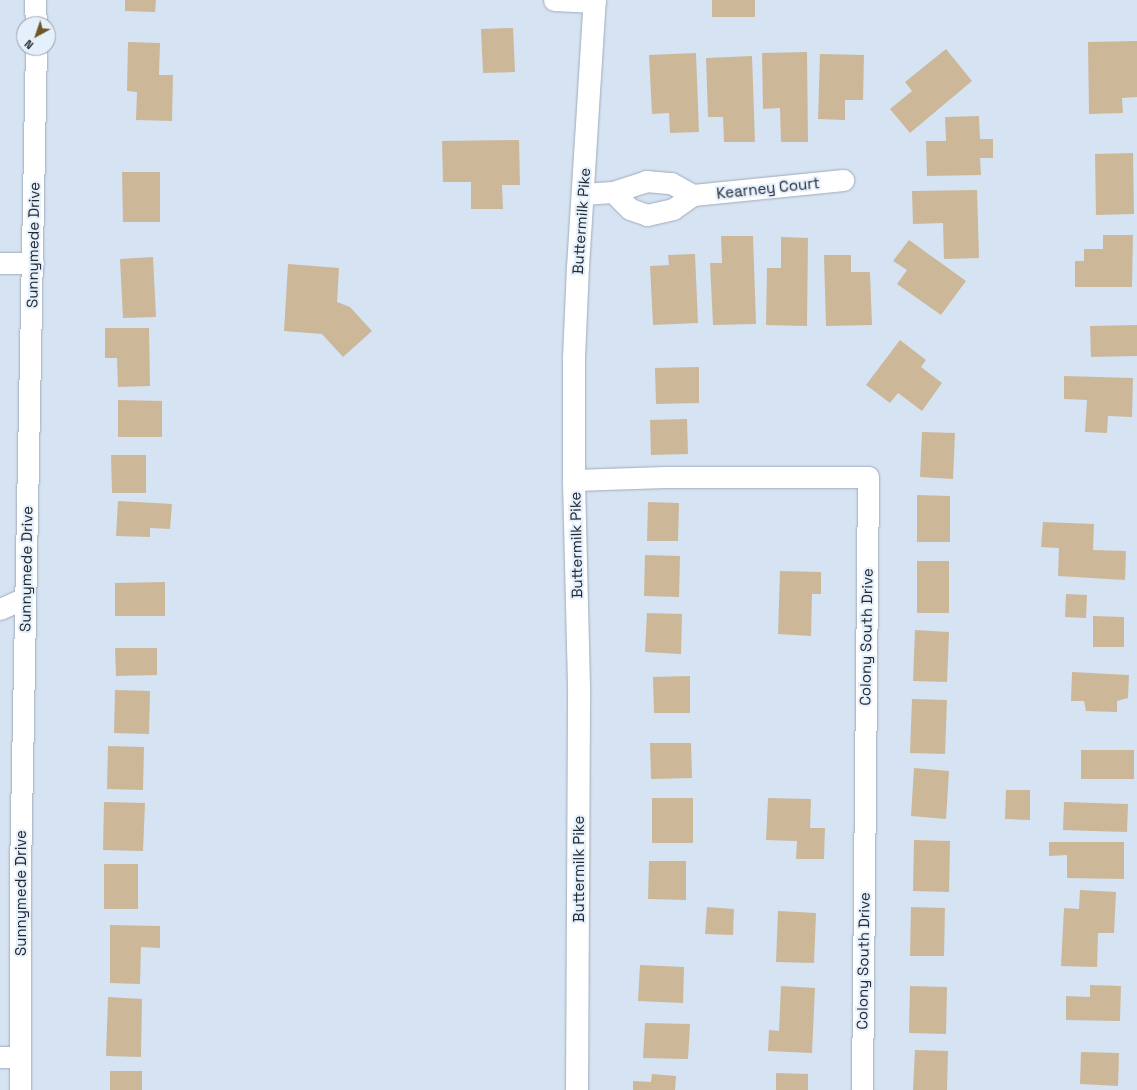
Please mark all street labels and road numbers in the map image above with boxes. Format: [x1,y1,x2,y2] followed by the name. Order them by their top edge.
[568,167,594,275] street label: Buttermilk Pike
[715,174,821,202] street label: Kearney Court
[23,182,43,308] street label: Sunnymede Drive
[566,491,586,599] street label: Buttermilk Pike
[16,506,36,632] street label: Sunnymede Drive
[856,568,876,706] street label: Colony South Drive
[570,816,588,922] street label: Buttermilk Pike
[12,830,30,956] street label: Sunnymede Drive
[853,892,873,1030] street label: Colony South Drive

